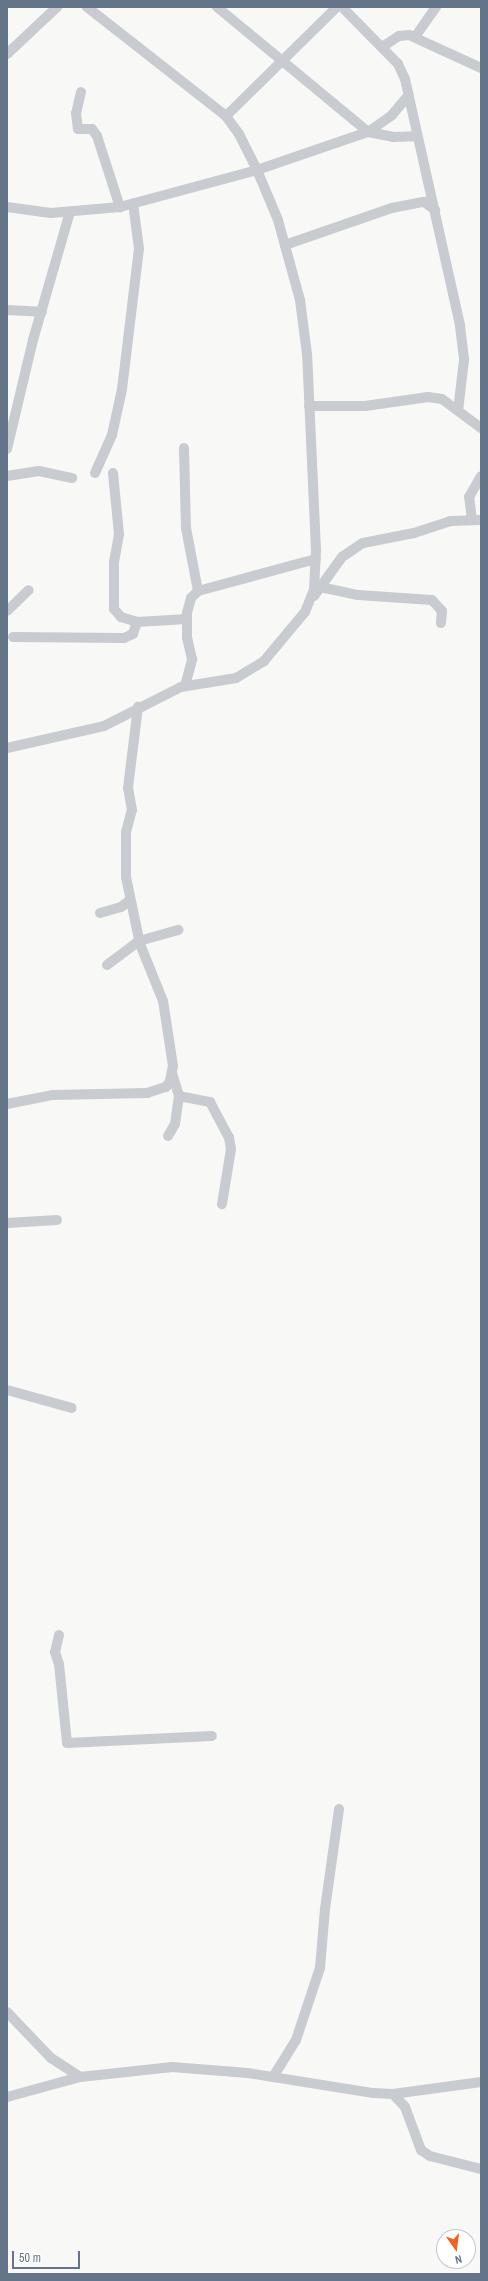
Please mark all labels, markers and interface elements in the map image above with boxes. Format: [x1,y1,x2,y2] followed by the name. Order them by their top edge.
[436,2229,476,2269] north arrow
[14,2243,82,2269] scale bar
[19,2250,41,2266] text: 50 m
[454,2252,464,2267] text: N

